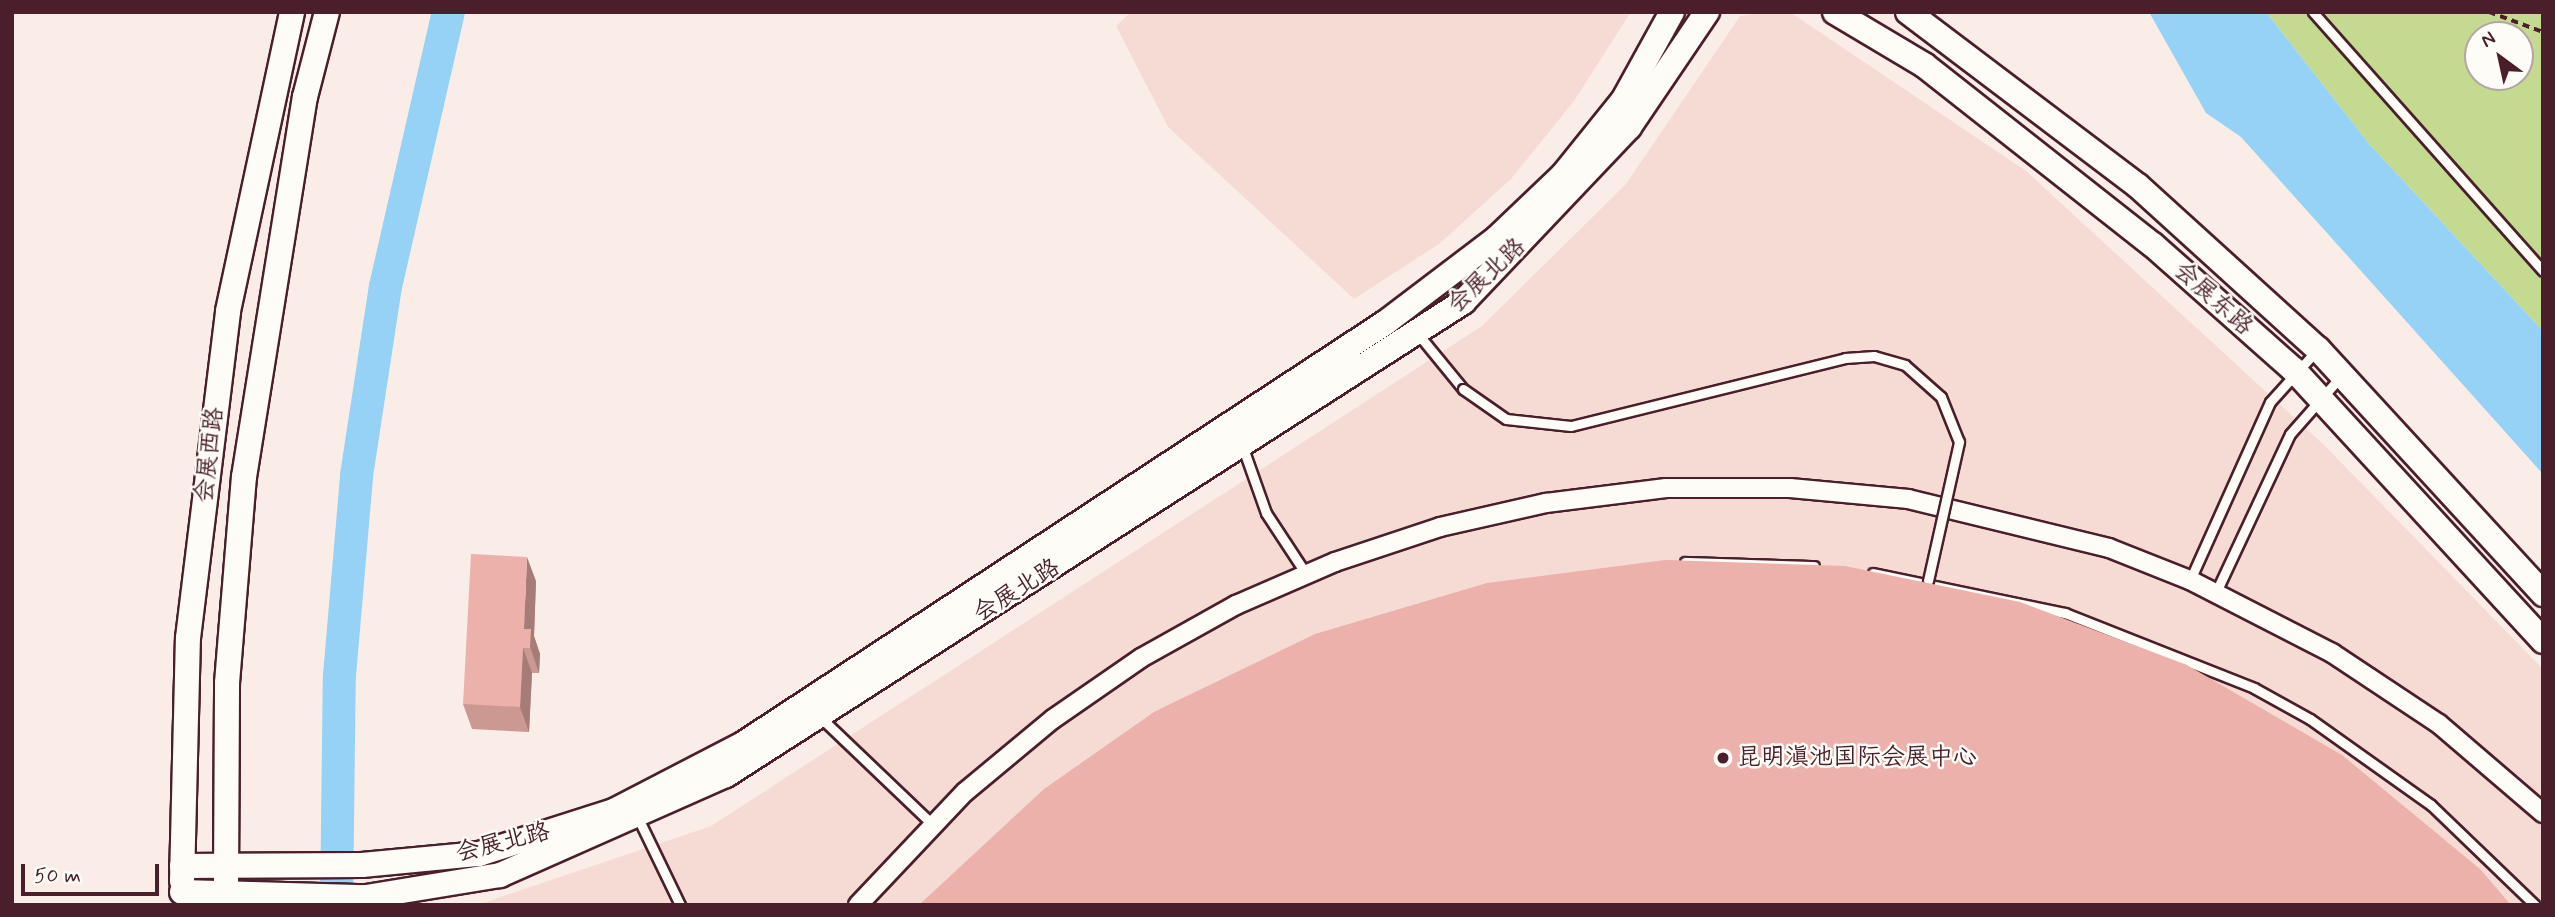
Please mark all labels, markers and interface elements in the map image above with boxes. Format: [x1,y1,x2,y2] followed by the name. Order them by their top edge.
[2464,21,2534,91] north arrow
[2476,26,2500,54] text: N
[1442,233,1532,319] street label: 会展北路
[2168,256,2258,342] street label: 会展东路
[190,406,230,504] street label: 会展西路
[969,553,1065,629] street label: 会展北路
[1737,744,1977,772] place label: 昆明滇池国际会展中心
[1715,750,1731,766] marker: 昆明滇池国际会展中心
[453,817,553,869] street label: 会展北路
[24,850,163,894] scale bar
[34,862,81,890] text: 50 m

